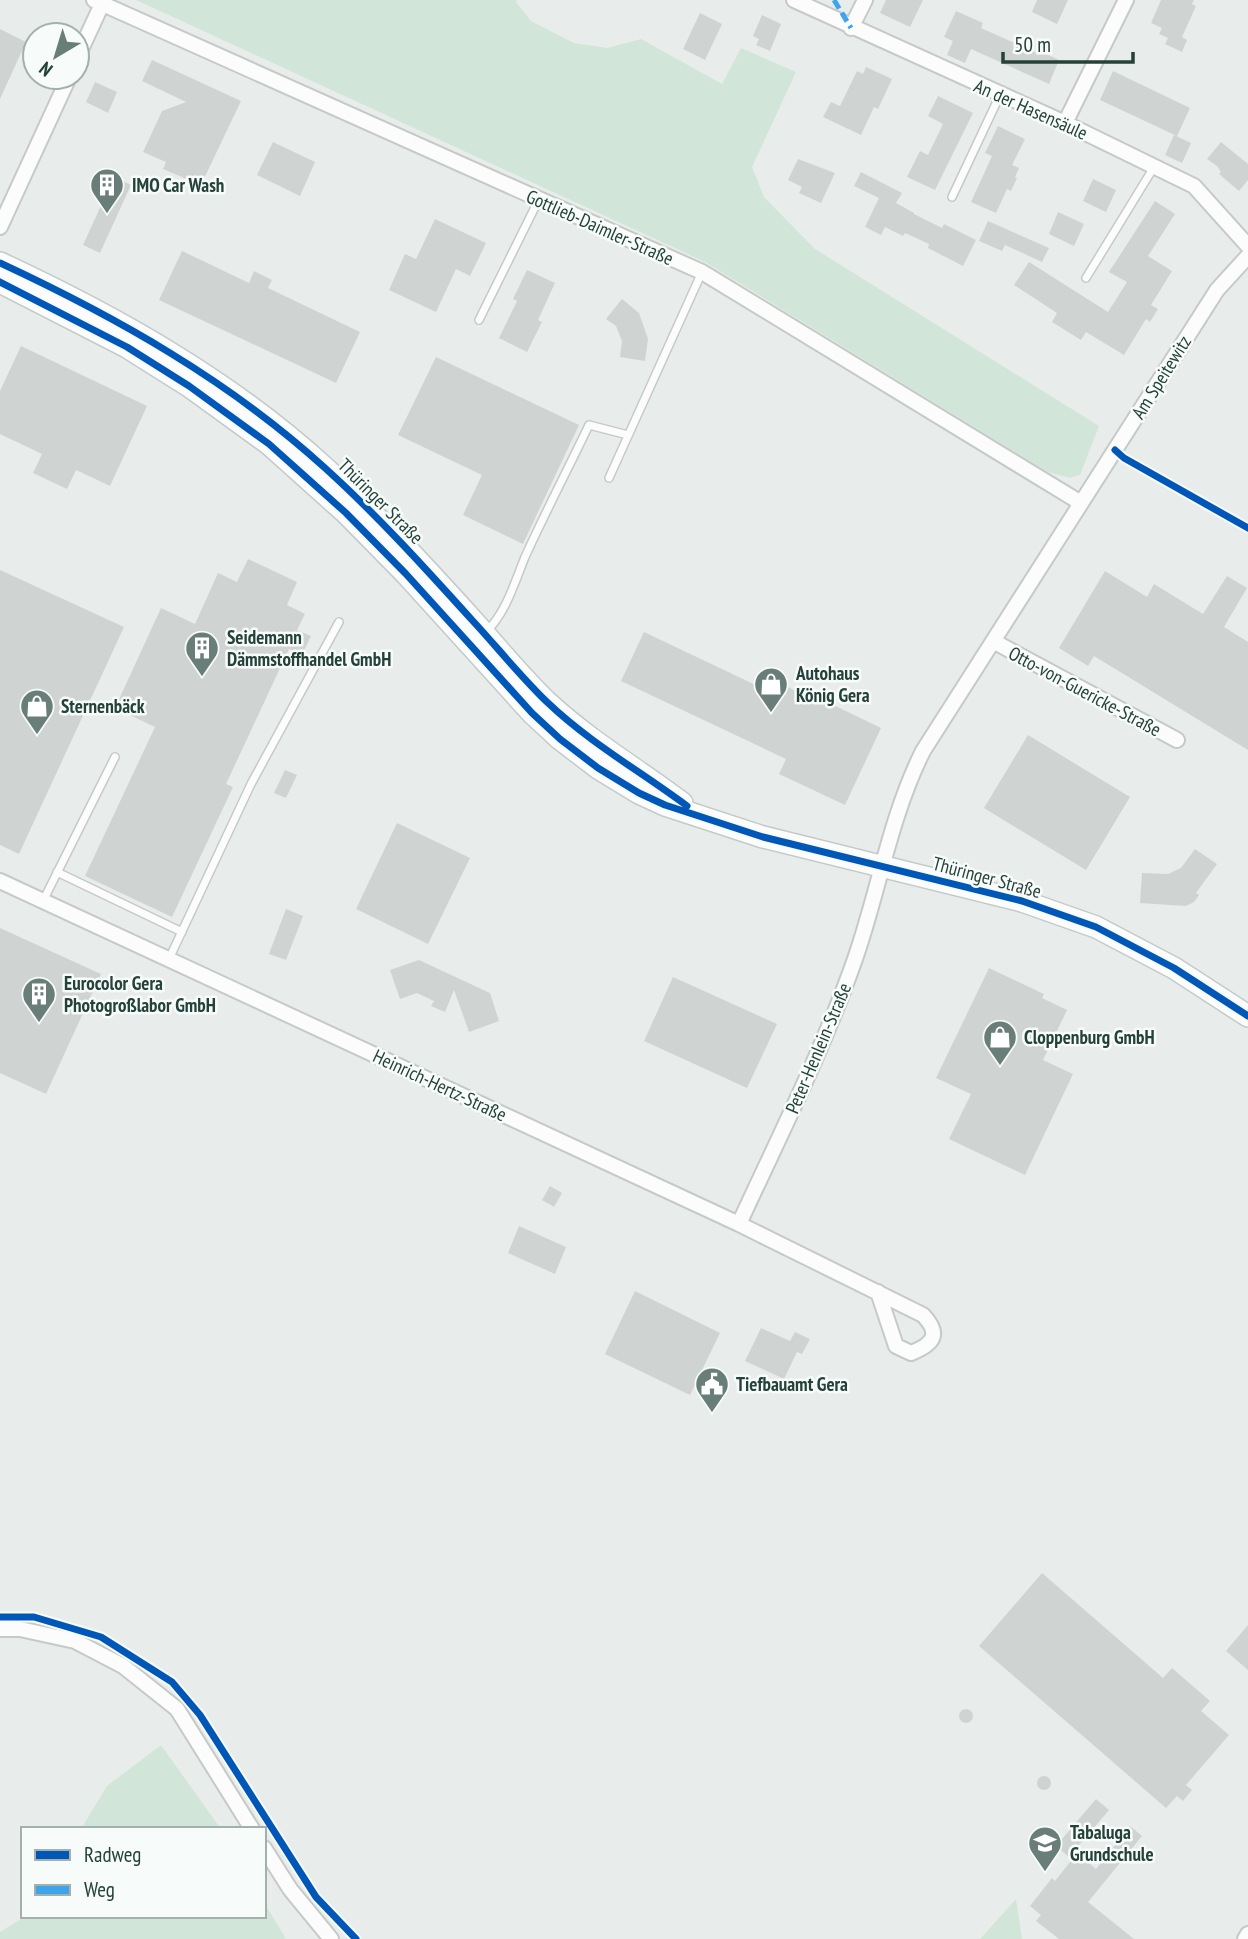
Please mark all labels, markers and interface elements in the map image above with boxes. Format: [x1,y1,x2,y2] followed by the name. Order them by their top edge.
[21,21,91,91] north arrow
[1003,21,1132,65] scale bar
[1014,31,1051,58] text: 50 m
[34,57,57,82] text: N
[971,73,1092,145] street label: An der Hasensäule
[88,166,126,215] building icon: IMO Car Wash
[132,173,224,197] place label: IMO Car Wash
[523,184,677,270] street label: Gottlieb-Daimler-Straße
[1126,331,1196,423] street label: Am Speitewitz
[333,453,429,549] street label: Thüringer Straße
[227,625,391,671] place label: Seidemann Dämmstoffhandel GmbH
[183,629,221,678] building icon: Seidemann Dämmstoffhandel GmbH
[1005,641,1166,741] street label: Otto-von-Guericke-Straße
[795,661,870,707] place label: Autohaus König Gera
[752,665,790,714] shop icon: Autohaus König Gera
[18,687,56,736] shop icon: Sternenbäck
[61,694,145,718] place label: Sternenbäck
[930,851,1044,903] street label: Thüringer Straße
[64,971,216,1017] place label: Eurocolor Gera Photogroßlabor GmbH
[20,975,58,1024] building icon: Eurocolor Gera Photogroßlabor GmbH
[780,979,856,1117] street label: Peter-Henlein-Straße
[981,1018,1019,1067] shop icon: Cloppenburg GmbH
[1024,1025,1155,1049] place label: Cloppenburg GmbH
[369,1044,511,1126] street label: Heinrich-Hertz-Straße
[693,1365,731,1414] public building icon: Tiefbauamt Gera
[736,1372,848,1396] place label: Tiefbauamt Gera
[1070,1820,1154,1866] place label: Tabaluga Grundschule
[1026,1824,1064,1873] school or university icon: Tabaluga Grundschule
[21,1827,266,1918] legend
[84,1841,141,1868] text: Radweg
[84,1876,115,1903] text: Weg

